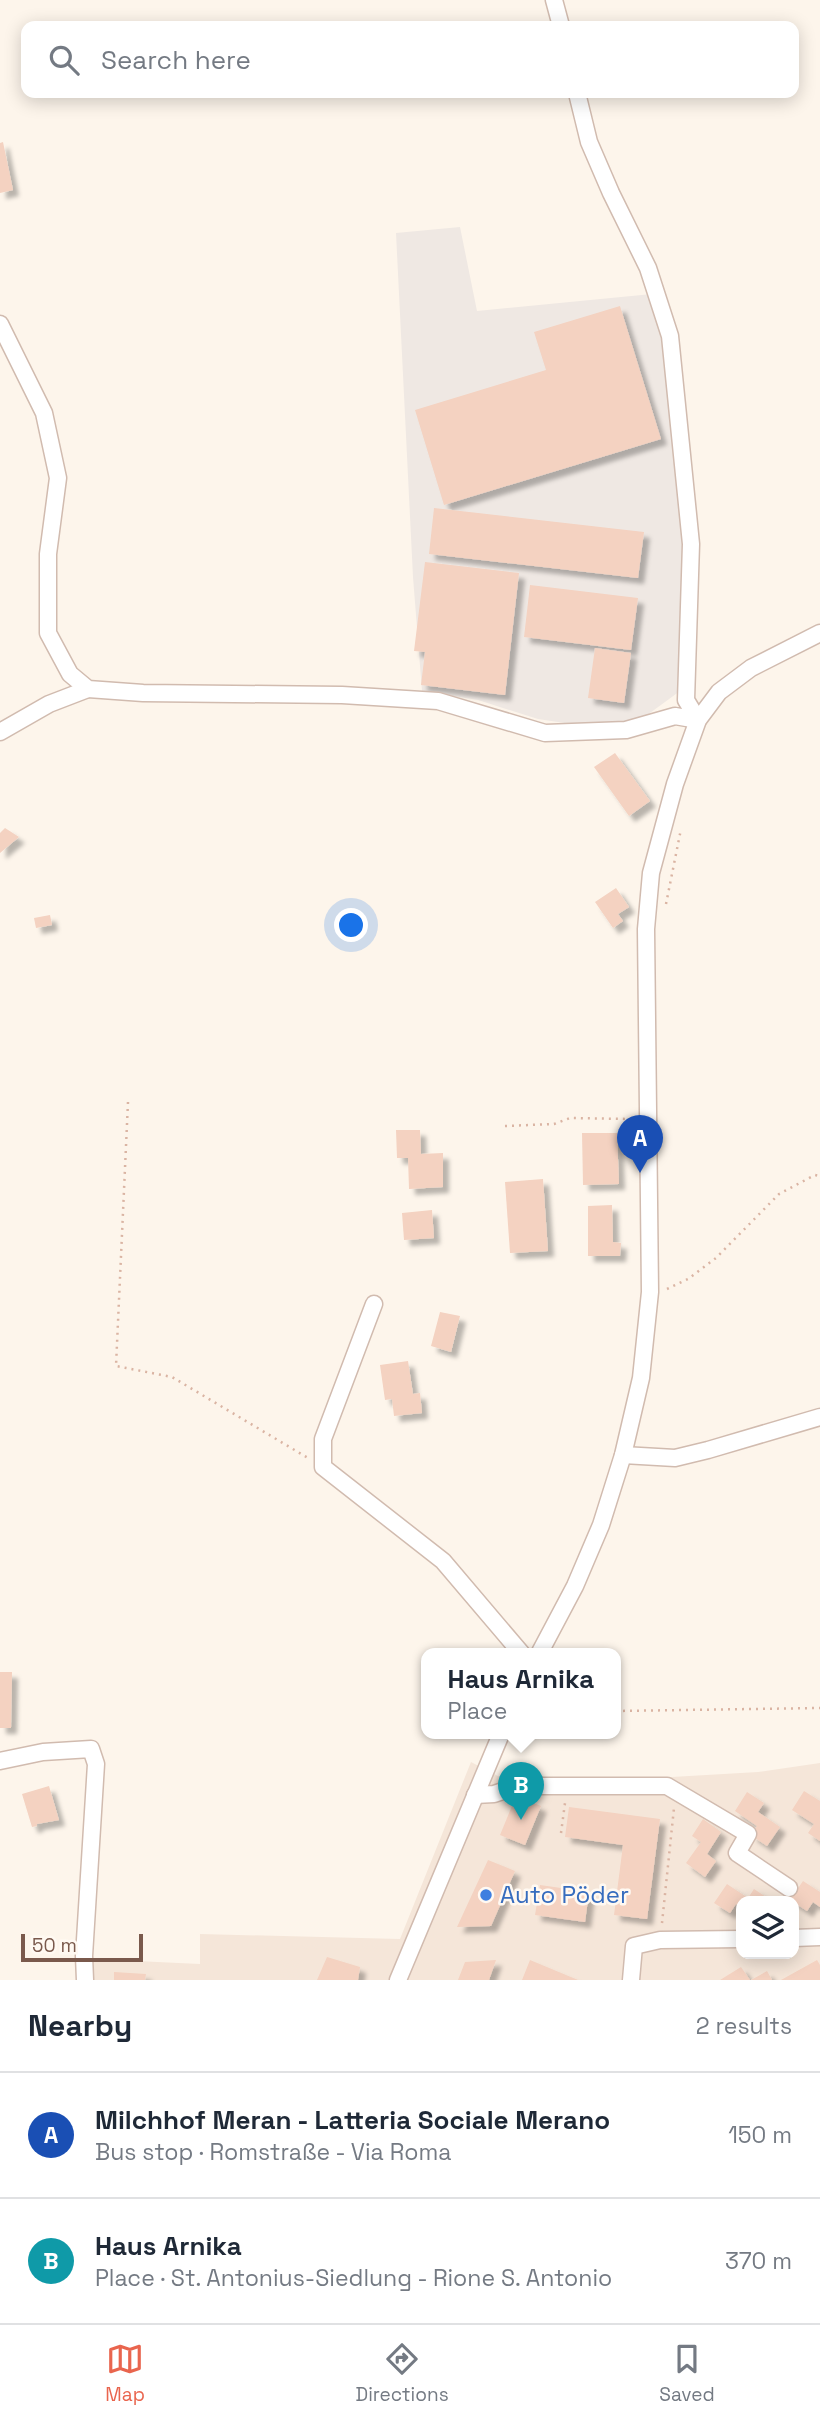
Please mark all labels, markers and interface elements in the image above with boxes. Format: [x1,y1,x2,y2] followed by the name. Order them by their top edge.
[21,21,799,98] search box
[45,41,83,79] icon: search
[101,43,251,77] text: Search here
[334,908,368,942] your location
[617,1115,663,1173] pin: A
[421,1648,621,1739] popup
[448,1662,594,1696] text: Haus Arnika
[448,1696,507,1726] text: Place
[498,1762,544,1820] pin: B
[500,1879,629,1910] place label: Auto Pöder
[478,1887,494,1903] marker: Auto Pöder
[736,1896,799,1959] map controls
[736,1896,799,1959] button: layers
[21,1931,144,1963] scale bar
[32,1933,77,1958] text: 50 m
[28,2006,132,2045] text: Nearby
[696,2011,792,2041] text: 2 results
[95,2103,610,2137] text: Milchhof Meran - Latteria Sociale Merano
[44,2120,58,2150] text: A
[728,2120,792,2150] text: 150 m
[95,2137,451,2167] text: Bus stop · Romstraße - Via Roma
[95,2229,242,2263] text: Haus Arnika
[43,2246,59,2276] text: B
[725,2246,792,2276] text: 370 m
[95,2263,612,2293] text: Place · St. Antonius-Siedlung - Rione S. Antonio
[105,2340,145,2407] tab: Map
[356,2340,449,2407] tab: Directions
[659,2340,715,2407] tab: Saved

